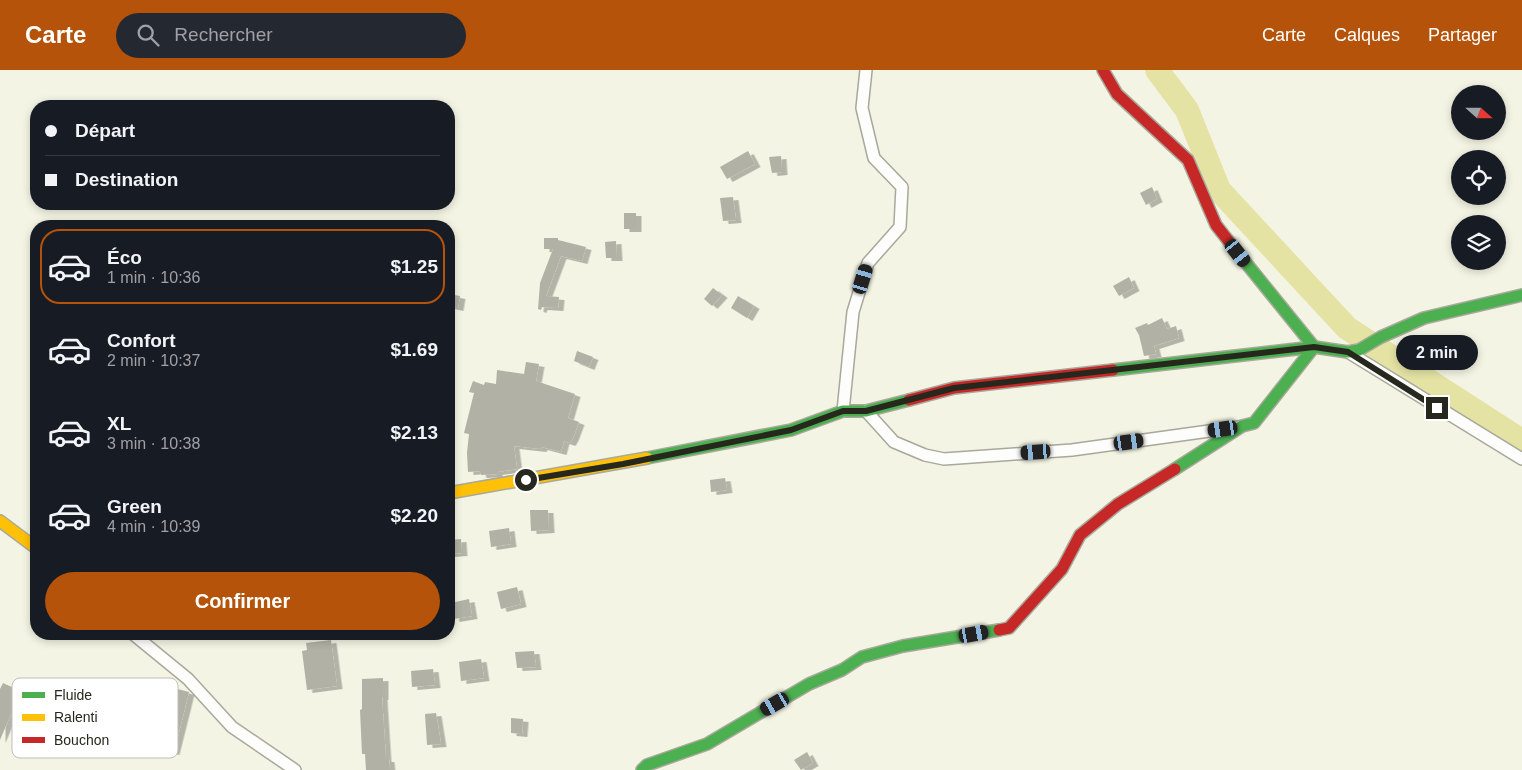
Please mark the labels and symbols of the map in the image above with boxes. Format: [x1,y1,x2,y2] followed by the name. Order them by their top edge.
[1451,85,1506,140] north arrow
[1222,237,1253,269] car
[851,262,874,296] car
[1396,336,1478,370] callout: 2 min
[1426,397,1448,419] route end
[1207,419,1238,439] car
[1113,432,1144,452] car
[1020,443,1051,461] car
[515,469,537,491] route start
[957,624,990,644] car
[12,678,178,758] legend
[54,687,92,703] text: Fluide
[758,690,791,718] car
[54,709,98,725] text: Ralenti
[54,732,109,748] text: Bouchon

